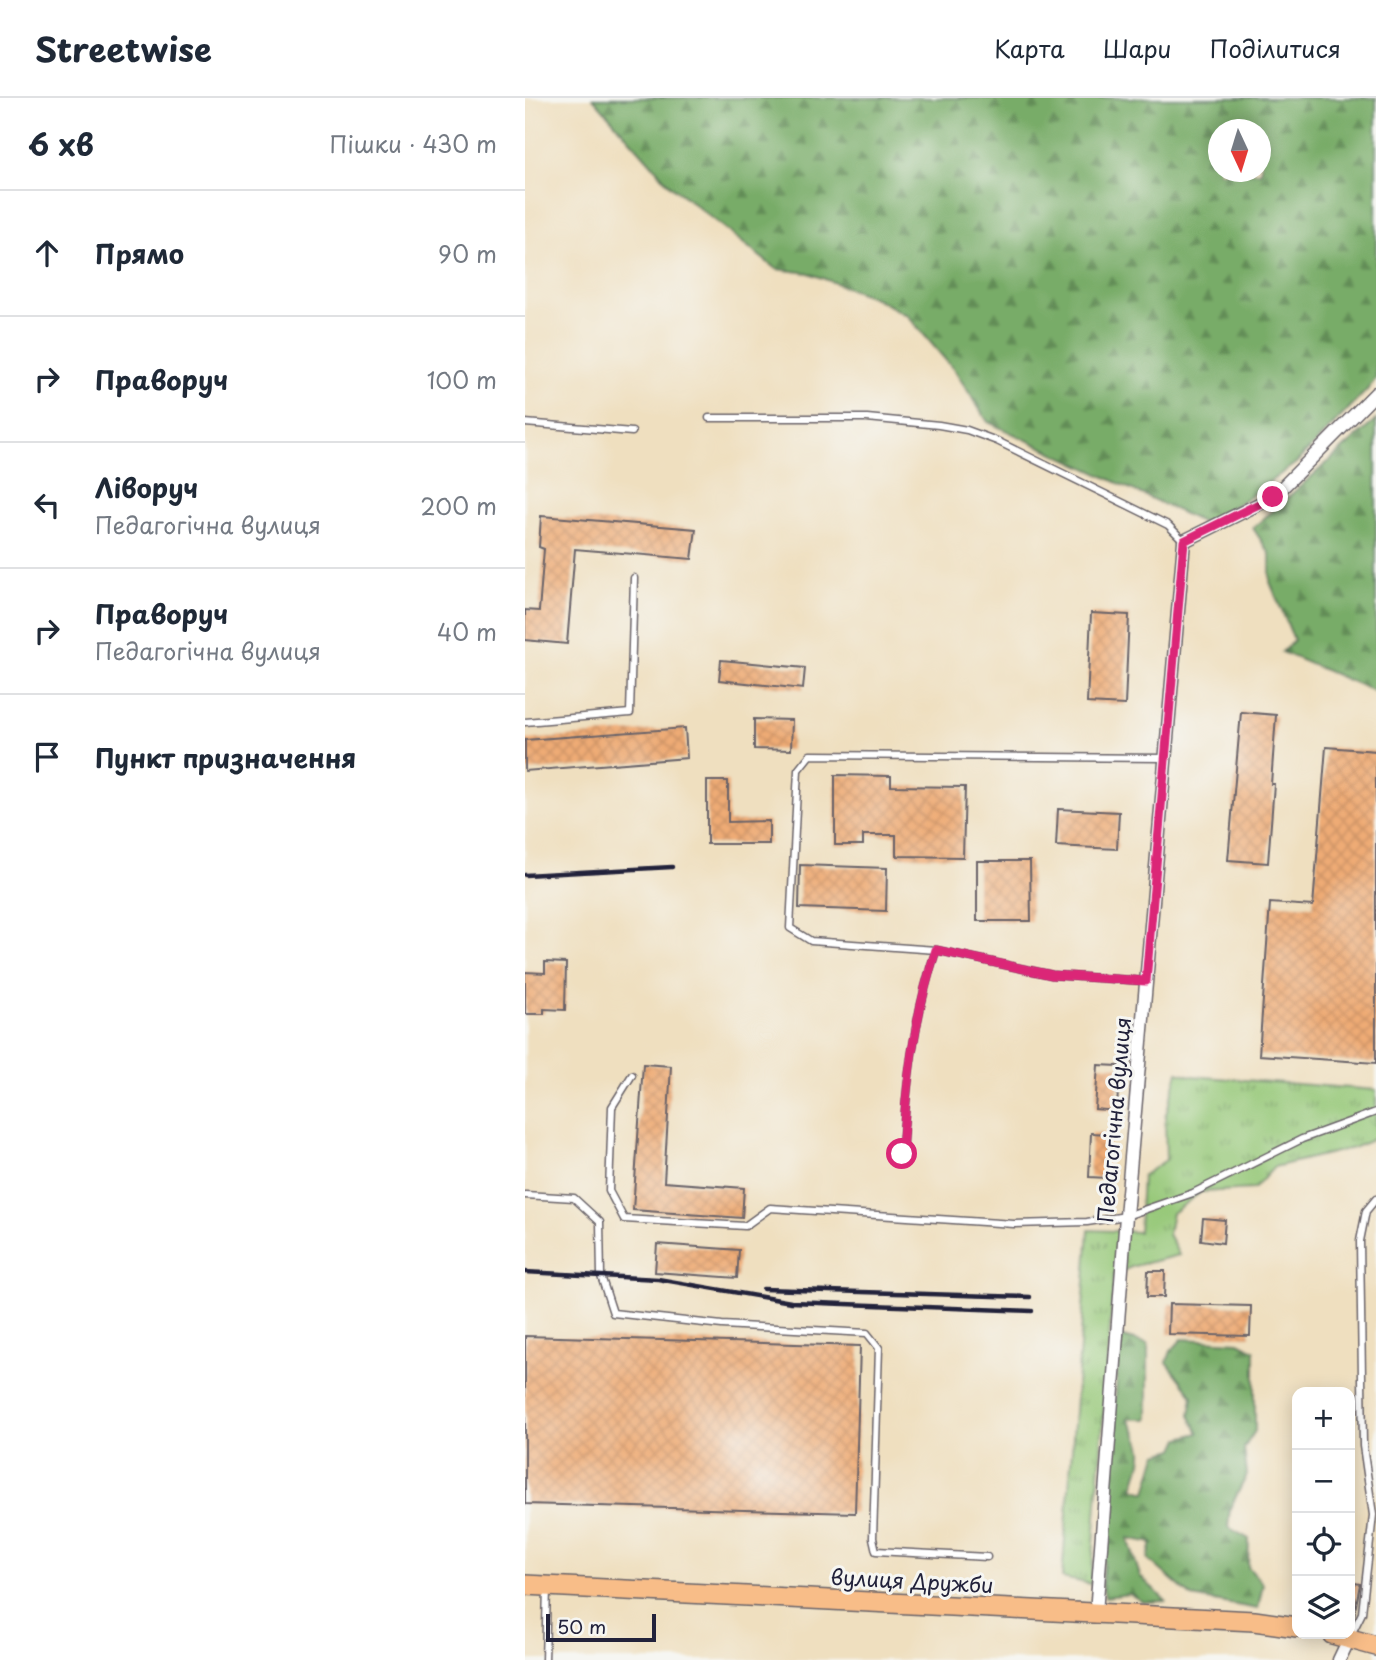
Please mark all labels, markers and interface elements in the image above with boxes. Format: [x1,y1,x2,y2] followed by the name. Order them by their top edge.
[35,23,212,73] text: Streetwise
[994,30,1065,66] text: Карта
[1103,30,1172,66] text: Шари
[1210,30,1341,66] text: Поділитися
[1208,119,1271,182] north arrow
[28,121,94,166] text: 6 хв
[329,126,497,161] text: Пішки · 430 m
[28,234,66,272] icon: ahead
[95,234,184,273] text: Прямо
[438,236,497,271] text: 90 m
[28,360,66,398] icon: right
[95,360,228,399] text: Праворуч
[427,362,497,397] text: 100 m
[95,468,198,507] text: Ліворуч
[1257,481,1288,512] route end
[28,486,66,524] icon: left
[420,488,497,523] text: 200 m
[95,507,321,542] text: Педагогічна вулиця
[95,594,228,633] text: Праворуч
[28,612,66,650] icon: right
[437,614,497,649] text: 40 m
[95,633,321,668] text: Педагогічна вулиця
[28,738,66,776] icon: arrive
[95,738,356,777] text: Пункт призначення
[1088,1016,1138,1224] street label: Педагогічна вулиця
[886,1138,917,1169] route start
[1292,1387,1355,1639] map controls
[1292,1387,1355,1450] button: +
[1292,1450,1355,1513] button: −
[1292,1513,1355,1576] button: locate
[830,1560,994,1600] street label: вулиця Дружби
[1292,1576,1355,1639] button: layers
[546,1611,656,1643] scale bar
[557,1612,606,1640] text: 50 m

